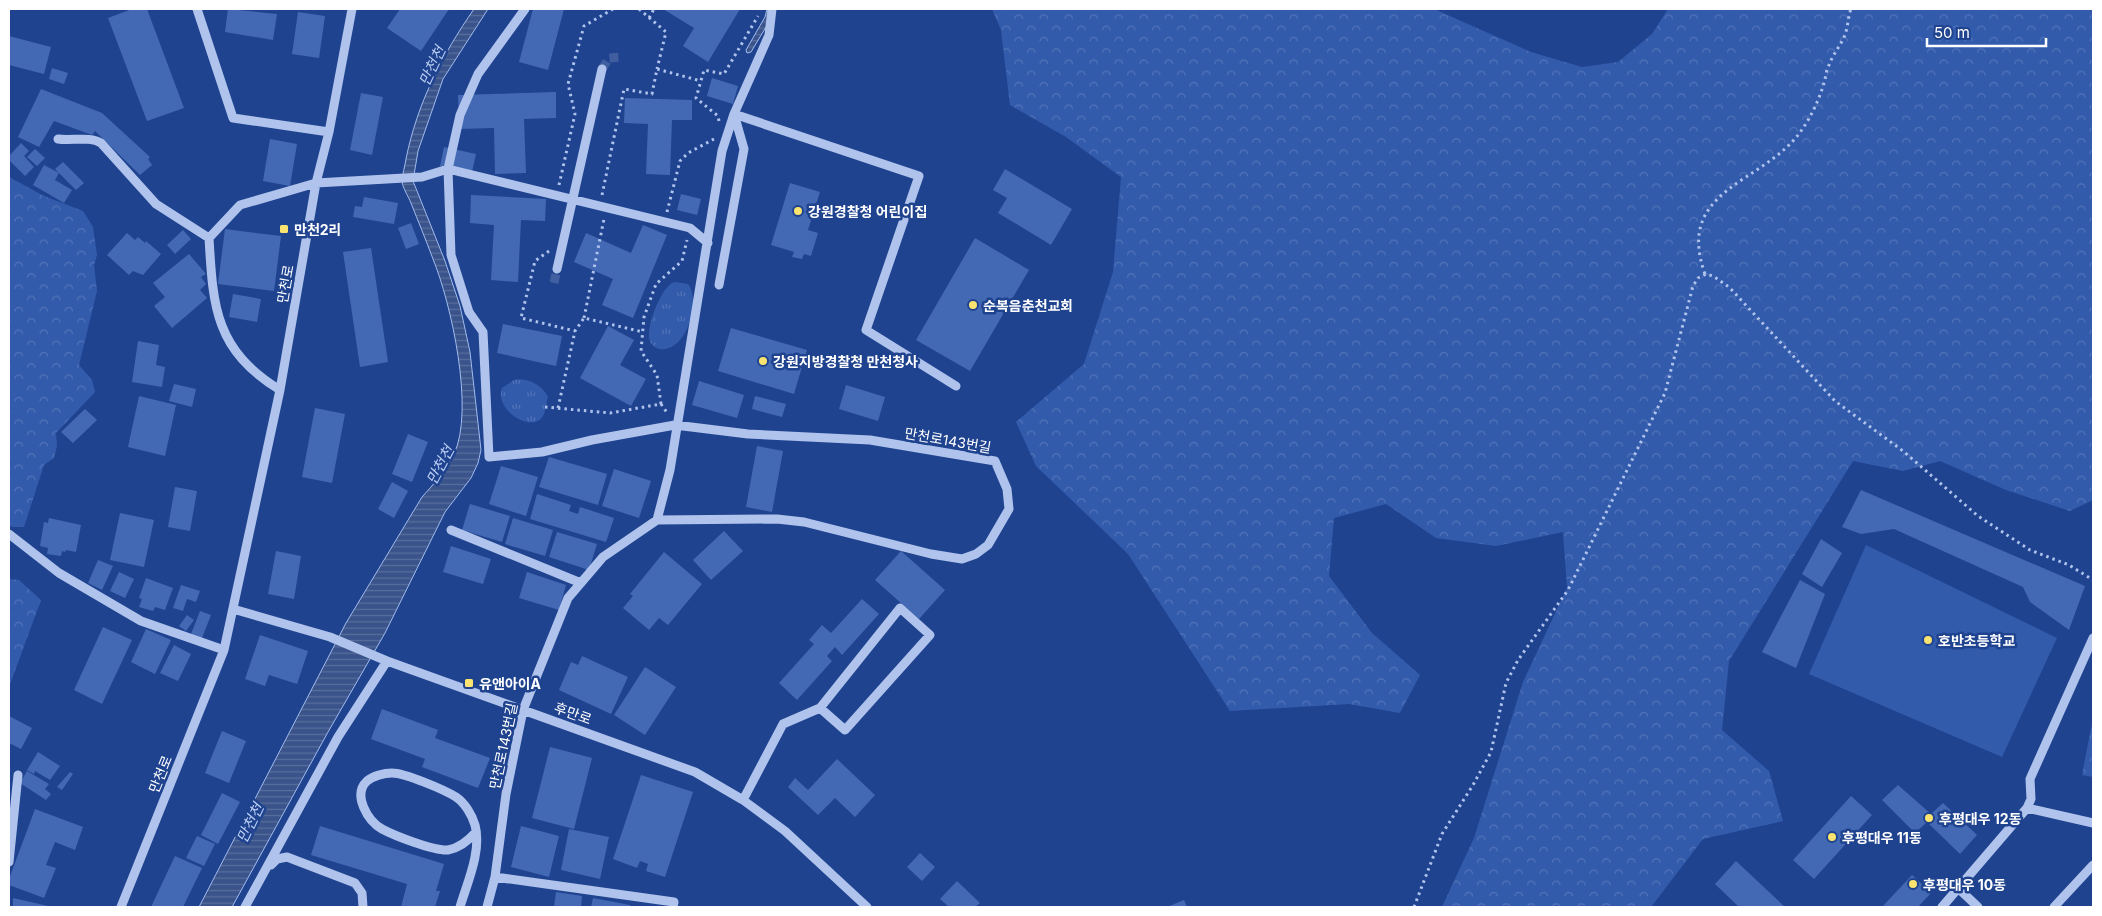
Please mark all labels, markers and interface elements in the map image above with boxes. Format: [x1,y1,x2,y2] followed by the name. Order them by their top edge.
[1927,15,2046,47] scale bar
[1934,23,1970,42] text: 50 m
[415,41,450,89] water label: 만천천
[808,203,927,220] place label: 강원경찰청 어린이집
[792,205,804,217] marker: 강원경찰청 어린이집
[294,221,341,238] place label: 만천2리
[278,223,290,235] marker: 만천2리
[273,263,297,305] street label: 만천로
[983,297,1073,314] place label: 순복음춘천교회
[967,299,979,311] marker: 순복음춘천교회
[773,353,918,370] place label: 강원지방경찰청 만천청사
[757,355,769,367] marker: 강원지방경찰청 만천청사
[903,424,993,456] street label: 만천로143번길
[422,440,459,488] water label: 만천천
[1938,632,2015,649] place label: 호반초등학교
[1922,634,1934,646] marker: 호반초등학교
[479,675,542,692] place label: 유앤아이A
[463,677,475,689] marker: 유앤아이A
[552,698,594,728] street label: 후만로
[486,701,520,791] street label: 만천로143번길
[145,753,175,795] street label: 만천로
[232,798,269,846] water label: 만천천
[1939,810,2022,827] place label: 후평대우 12동
[1923,812,1935,824] marker: 후평대우 12동
[1842,829,1922,846] place label: 후평대우 11동
[1826,831,1838,843] marker: 후평대우 11동
[1923,876,2006,893] place label: 후평대우 10동
[1907,878,1919,890] marker: 후평대우 10동

